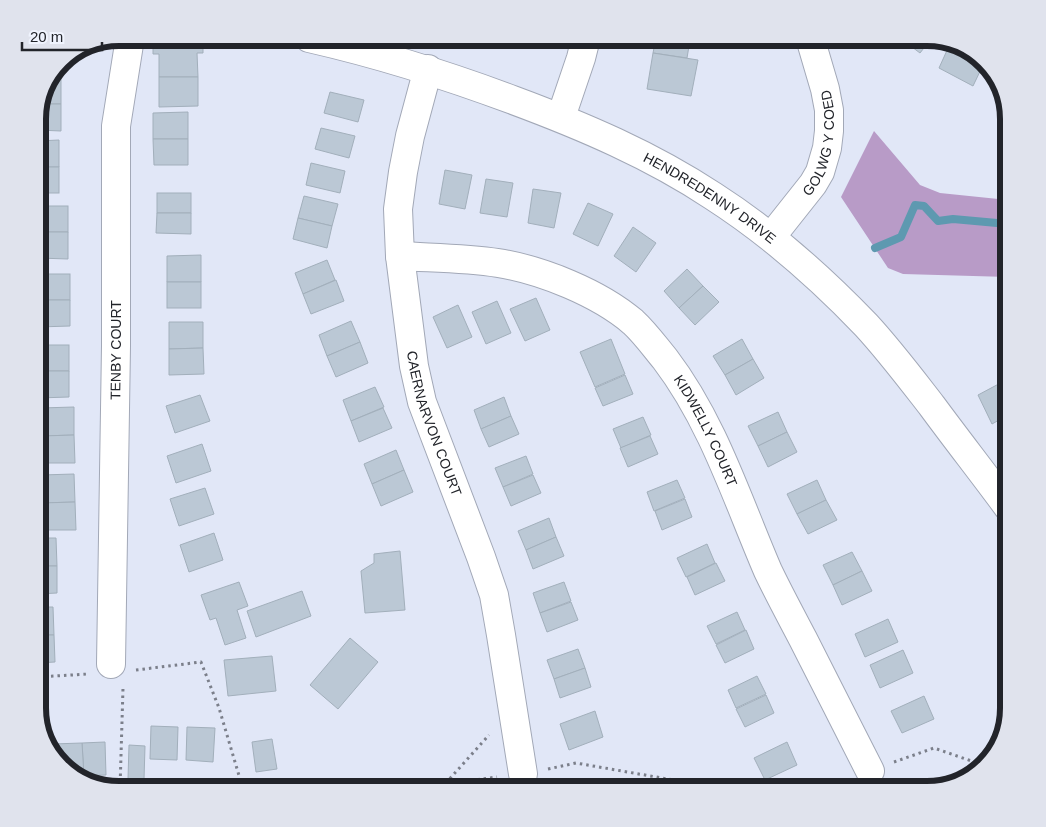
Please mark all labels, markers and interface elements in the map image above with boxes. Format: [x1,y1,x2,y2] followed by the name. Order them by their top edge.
[22,20,102,52] scale bar
[30,28,63,45] text: 20 m
[799,89,837,199] street label: GOLWG Y COED
[641,149,779,247] street label: HENDREDENNY DRIVE
[107,300,124,400] street label: TENBY COURT
[404,350,465,499] street label: CAERNARVON COURT
[671,372,741,489] street label: KIDWELLY COURT

